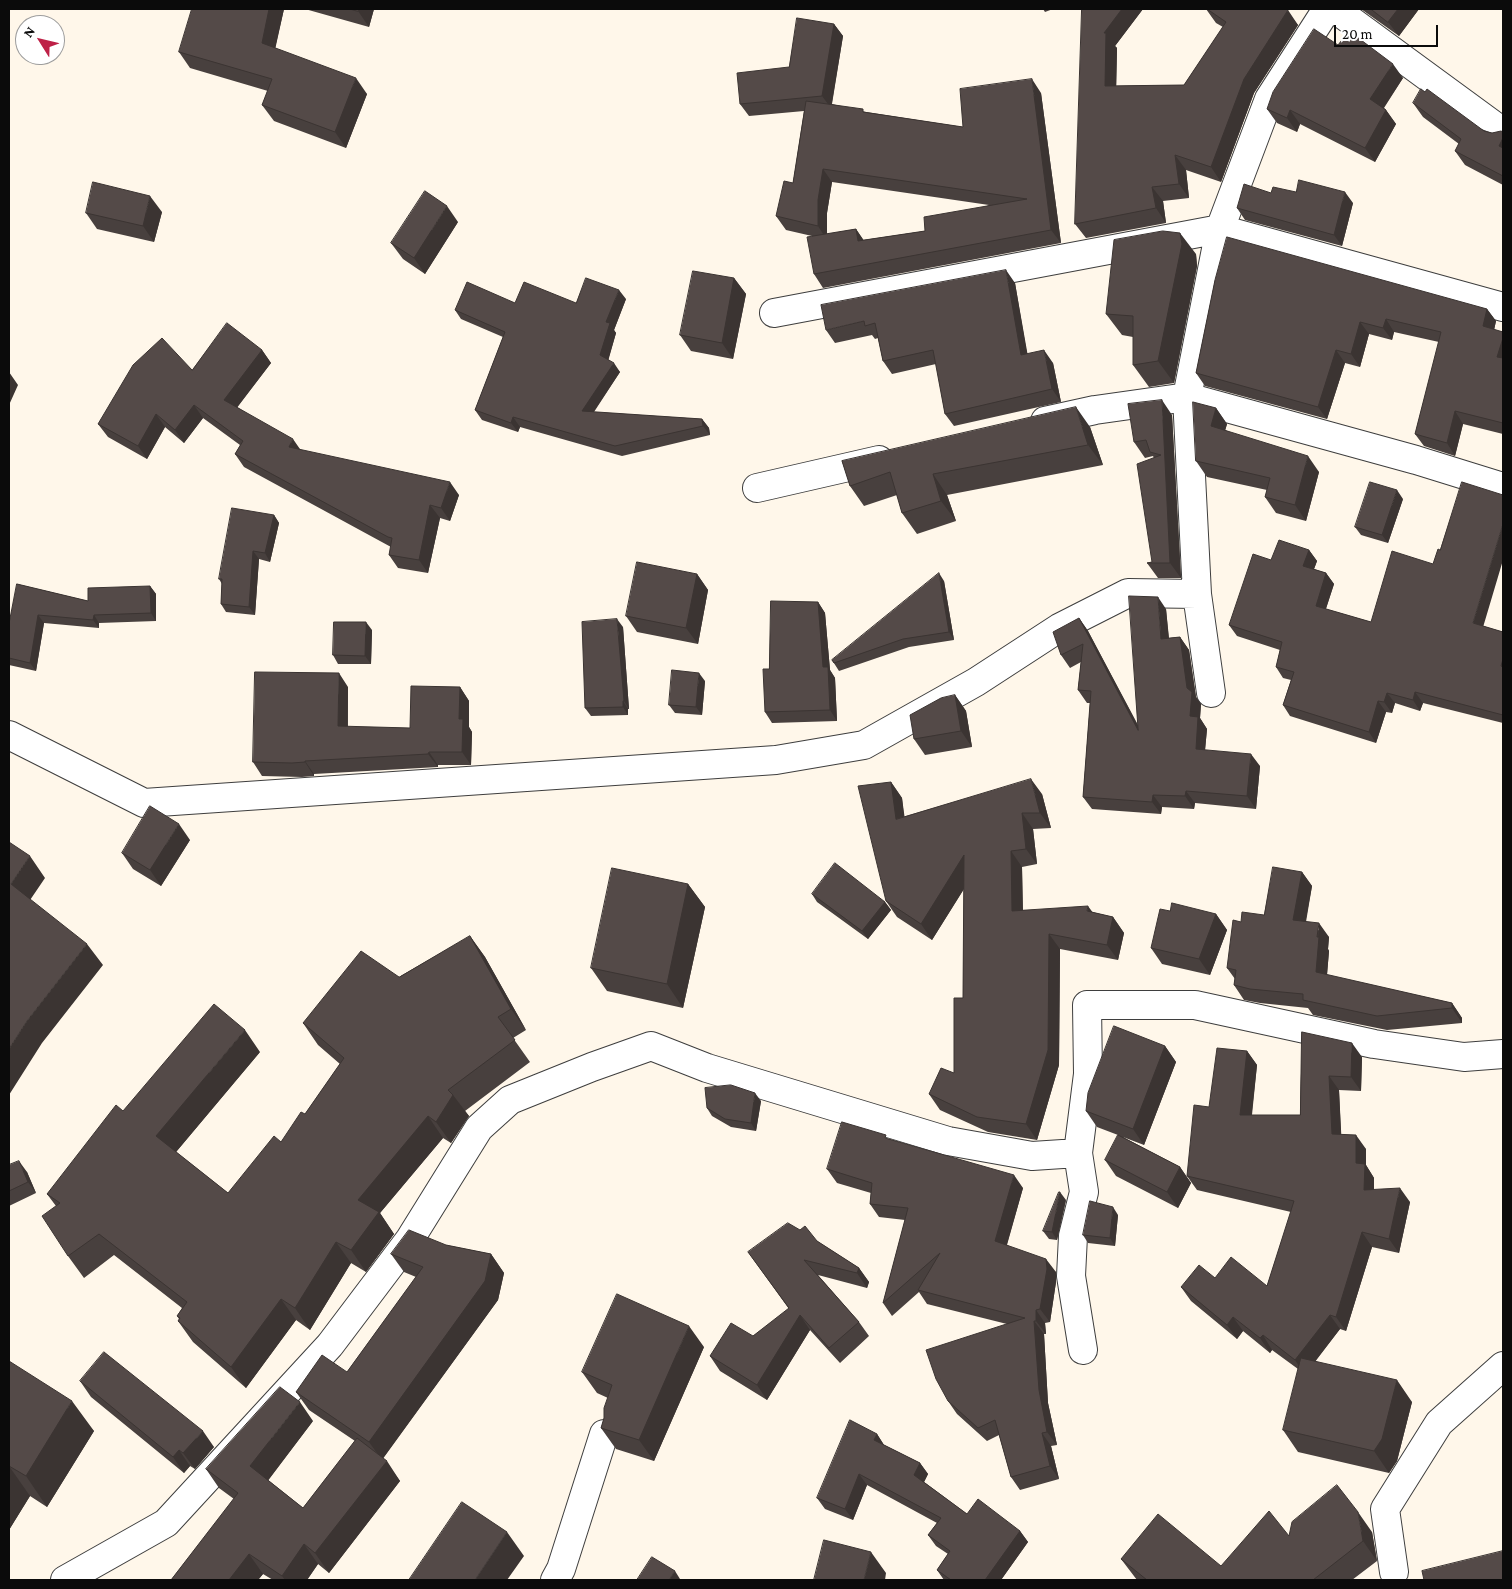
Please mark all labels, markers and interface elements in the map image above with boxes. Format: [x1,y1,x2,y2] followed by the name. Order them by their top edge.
[15,15,65,65] north arrow
[1337,15,1441,47] scale bar
[19,23,38,40] text: N
[1342,26,1373,42] text: 20 m

